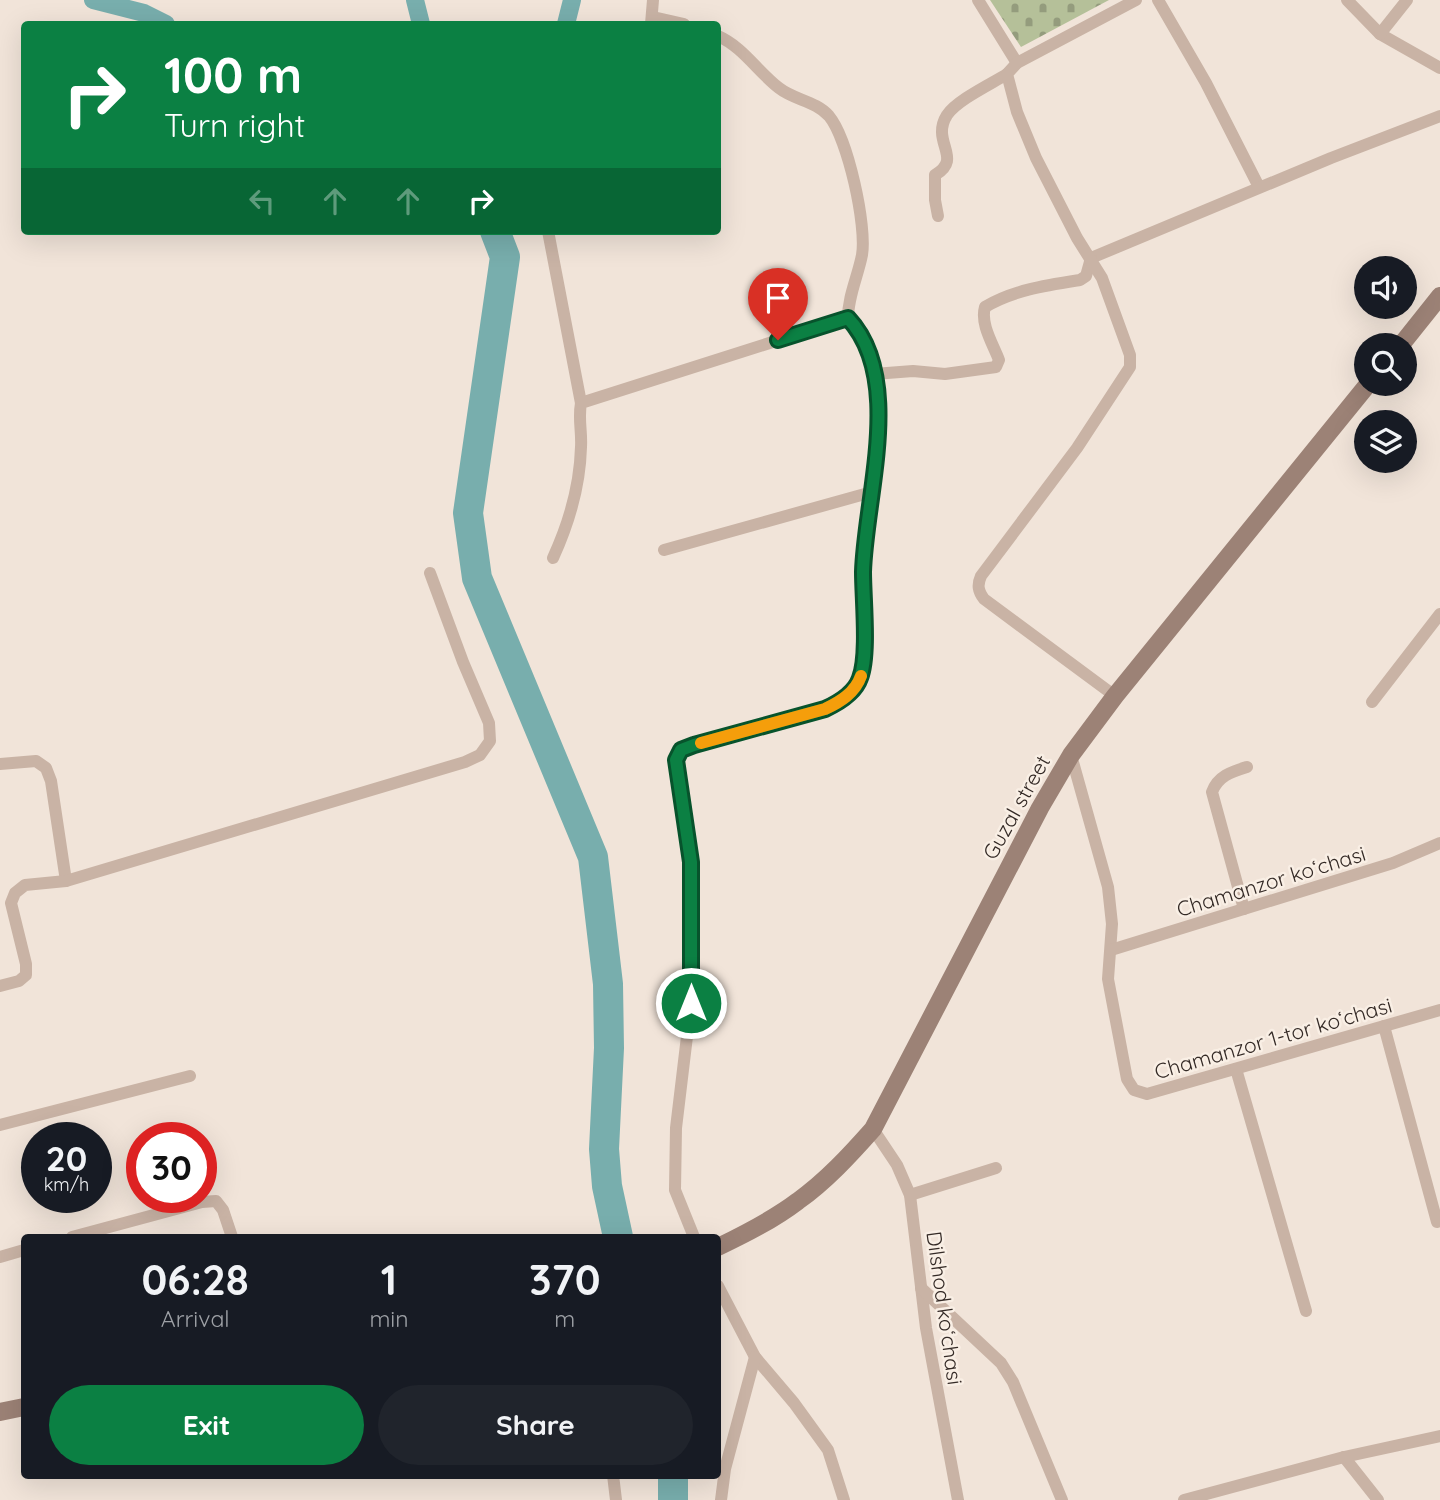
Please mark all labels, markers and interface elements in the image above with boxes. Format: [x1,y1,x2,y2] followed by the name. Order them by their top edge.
[164,44,302,105] text: 100 m
[49,49,140,140] icon: right
[164,105,305,145] text: Turn right
[243,182,281,220] icon: left
[316,182,354,220] icon: ahead
[389,182,427,220] icon: ahead
[462,182,500,220] icon: right
[1354,256,1417,473] map controls
[1354,256,1417,319] button: sound
[748,268,808,340] pin
[759,279,797,317] icon: arrive
[1354,333,1417,396] button: search
[1354,410,1417,473] button: layers
[977,750,1055,864] street label: Guzal street
[1173,840,1369,922] street label: Chamanzor koʻchasi
[654,966,728,1040] position arrow
[1151,992,1395,1084] street label: Chamanzor 1-tor koʻchasi
[126,1122,217,1213] speed limit sign: 30
[46,1136,87,1180] text: 20
[44,1173,89,1196] text: km/h
[921,1230,969,1386] street label: Dilshod koʻchasi
[141,1253,249,1306] text: 06:28
[381,1253,397,1306] text: 1
[529,1253,600,1306] text: 370
[161,1304,230,1333] text: Arrival
[369,1304,409,1333] text: min
[554,1304,575,1333] text: m
[49,1385,364,1465] button: Exit
[378,1385,693,1465] button: Share

